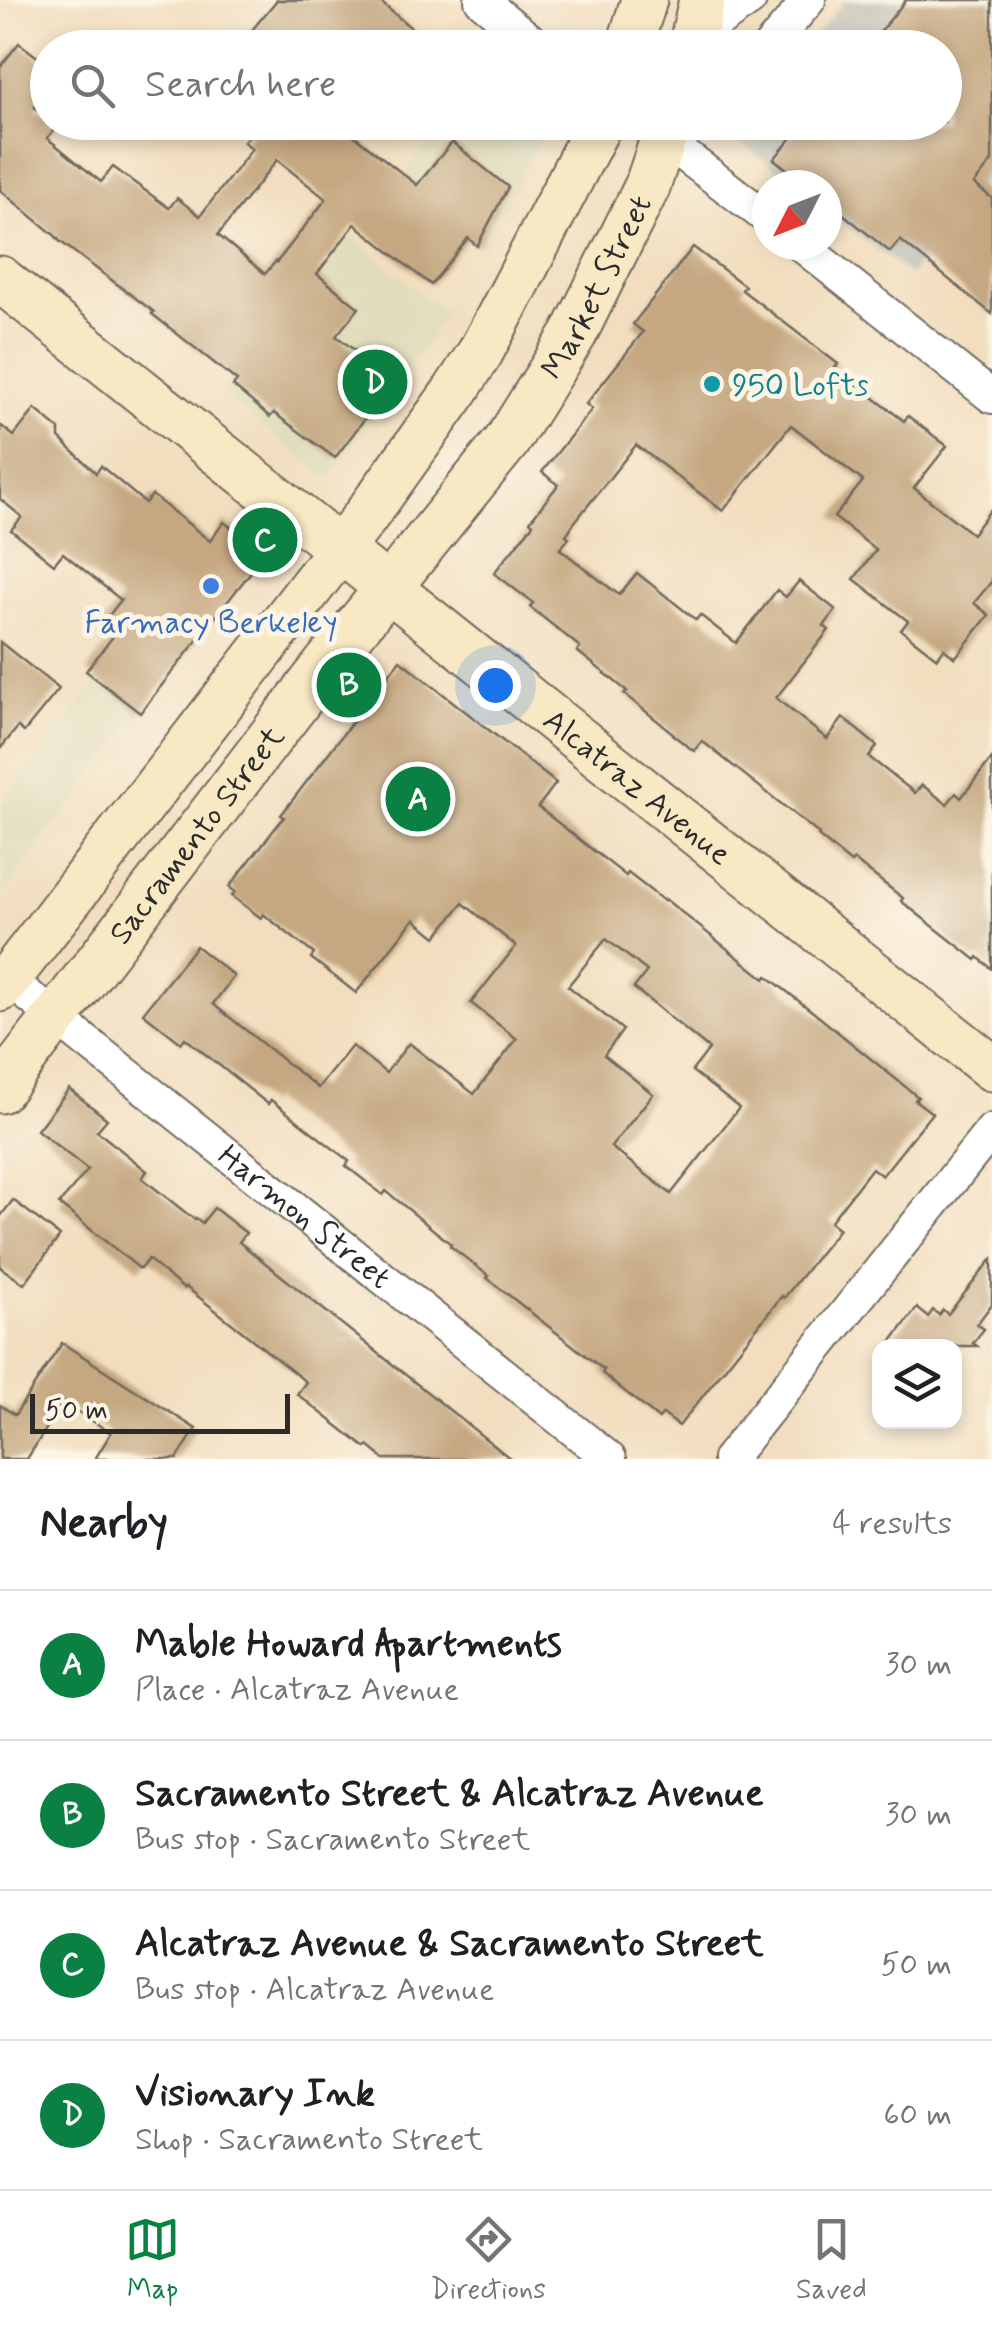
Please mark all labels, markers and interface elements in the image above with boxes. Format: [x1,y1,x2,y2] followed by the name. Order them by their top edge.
[30,30,962,140] search box
[65,58,120,113] icon: search
[145,61,336,110] text: Search here
[752,170,842,260] north arrow
[532,189,663,387] street label: Market Street
[342,344,408,420] pin: D
[732,365,869,407] place label: 950 Lofts
[701,373,723,395] marker: 950 Lofts
[232,502,298,578] pin: C
[200,575,222,597] marker: Farmacy Berkeley
[84,602,338,644] place label: Farmacy Berkeley
[316,648,382,722] pin: B
[470,660,521,711] your location
[534,700,739,876] street label: Alcatraz Avenue
[100,718,295,954] street label: Sacramento Street
[386,762,450,836] pin: A
[209,1136,399,1299] street label: Harmon Street
[872,1339,962,1429] map controls
[872,1339,962,1429] button: layers
[30,1389,290,1434] scale bar
[45,1393,108,1430] text: 50 m
[40,1497,168,1552] text: Nearby
[832,1503,952,1545] text: 4 results
[135,1620,562,1669] text: Mable Howard Apartments
[62,1644,83,1686] text: A
[885,1644,952,1686] text: 30 m
[135,1669,459,1711] text: Place · Alcatraz Avenue
[135,1770,764,1819] text: Sacramento Street & Alcatraz Avenue
[62,1794,83,1836] text: B
[885,1794,952,1836] text: 30 m
[135,1819,530,1861] text: Bus stop · Sacramento Street
[135,1920,764,1969] text: Alcatraz Avenue & Sacramento Street
[61,1944,84,1986] text: C
[880,1944,952,1986] text: 50 m
[135,1969,495,2011] text: Bus stop · Alcatraz Avenue
[135,2070,375,2119] text: Visionary Ink
[61,2094,84,2136] text: D
[883,2094,952,2136] text: 60 m
[135,2119,483,2161] text: Shop · Sacramento Street
[125,2212,180,2309] tab: Map
[431,2212,546,2309] tab: Directions
[796,2212,867,2309] tab: Saved

